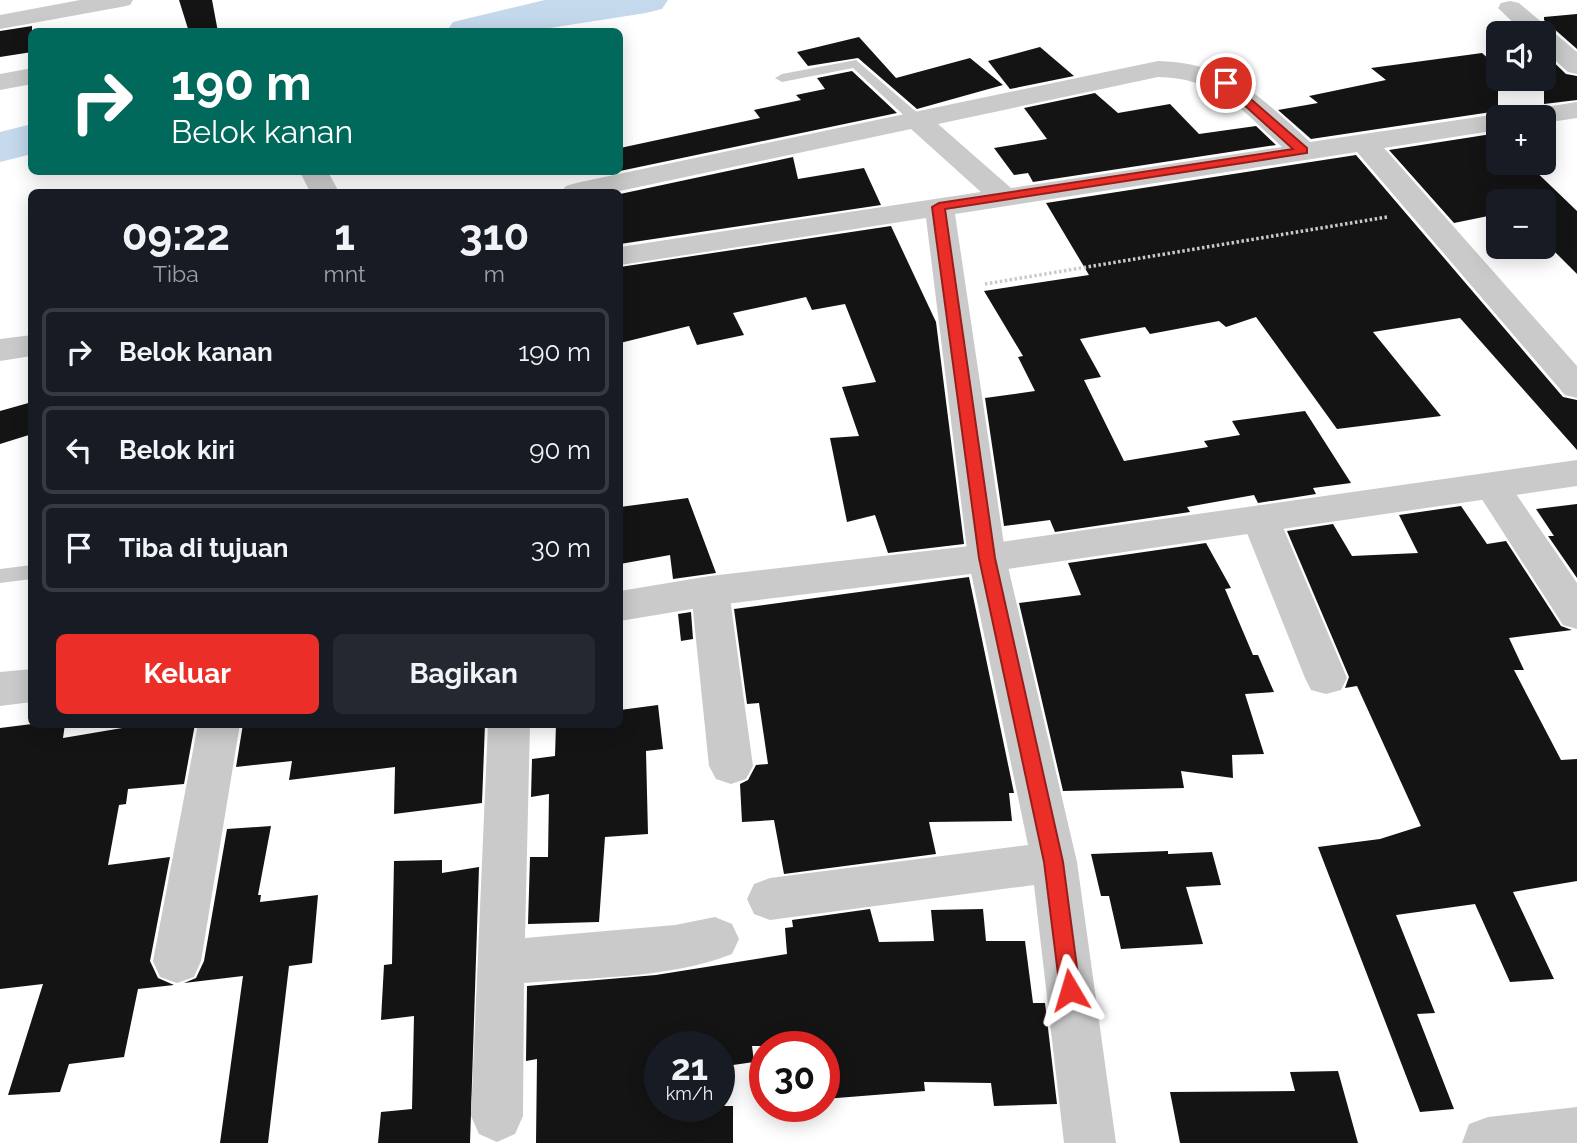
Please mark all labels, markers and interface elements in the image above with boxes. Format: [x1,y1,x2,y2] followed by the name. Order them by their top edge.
[1486,21,1556,259] map controls
[1486,21,1556,91] button: sound
[1196,53,1256,113] pin
[171,54,312,111] text: 190 m
[56,56,147,147] icon: right
[1207,64,1245,102] icon: arrive
[1486,105,1556,175] button: +
[171,113,353,150] text: Belok kanan
[1486,189,1556,259] button: −
[122,211,230,260] text: 09:22
[334,211,355,260] text: 1
[459,211,529,260] text: 310
[153,260,199,287] text: Tiba
[324,260,366,287] text: mnt
[484,260,505,287] text: m
[60,333,98,371] icon: right
[119,337,273,367] text: Belok kanan
[518,337,591,367] text: 190 m
[60,431,98,469] icon: left
[119,435,235,465] text: Belok kiri
[529,435,591,465] text: 90 m
[60,529,98,567] icon: arrive
[119,533,289,563] text: Tiba di tujuan
[531,533,591,563] text: 30 m
[56,634,319,714] button: Keluar
[333,634,595,714] button: Bagikan
[1033,953,1107,1027] position arrow
[749,1031,840,1122] speed limit sign: 30
[671,1047,708,1088] text: 21
[666,1083,713,1104] text: km/h

